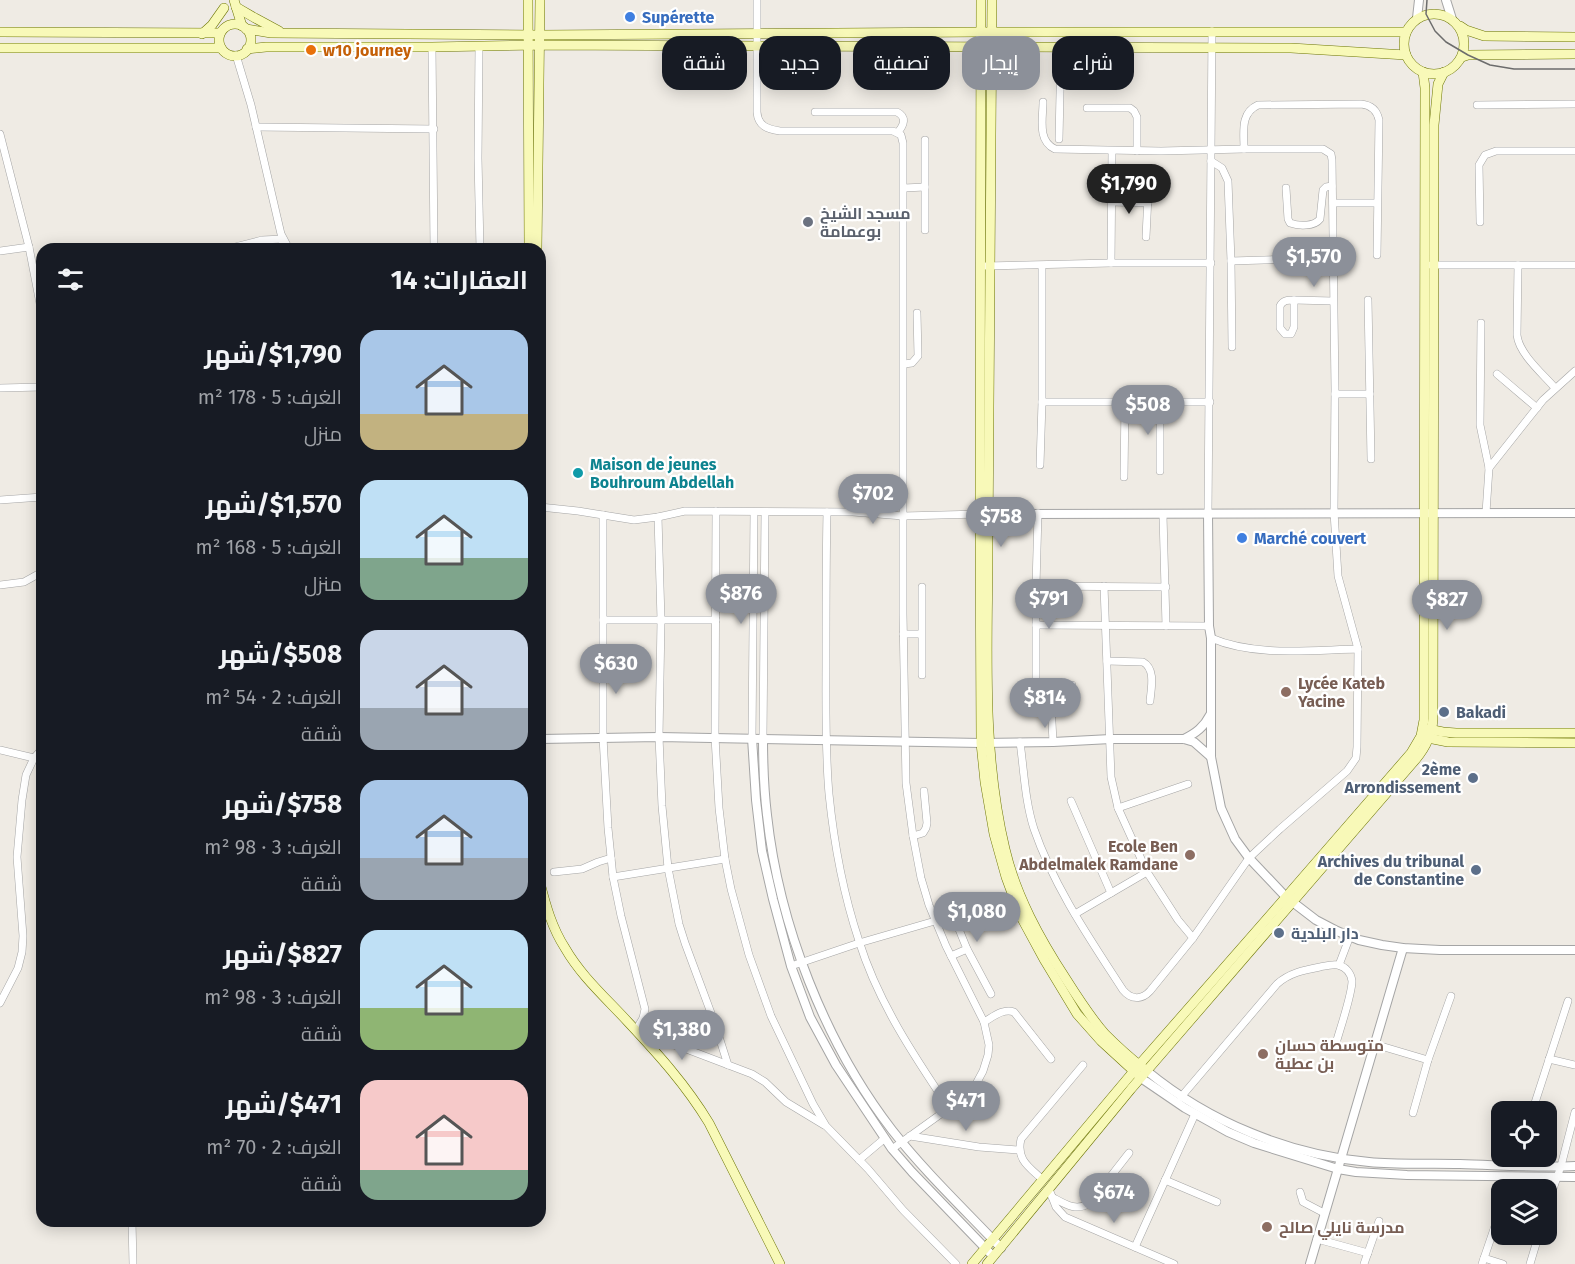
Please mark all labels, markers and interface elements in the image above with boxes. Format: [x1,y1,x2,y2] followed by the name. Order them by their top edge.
[642,8,715,27] place label: Supérette
[623,10,637,24] marker: Supérette
[662,36,747,90] chip: شقة
[759,36,841,90] chip: جديد
[853,36,950,90] chip: تصفية
[962,36,1040,90] chip: إيجار
[1052,36,1134,90] chip: شراء
[323,41,412,60] place label: w10 journey
[304,43,318,57] marker: w10 journey
[1080,164,1178,215] pin: $1,790
[1101,171,1157,195] text: $1,790
[820,204,911,241] place label: مسجد الشيخ بوعمامة
[801,215,815,229] marker: مسجد الشيخ بوعمامة
[1265,237,1363,288] pin: $1,570
[1286,244,1342,268] text: $1,570
[54,263,87,296] icon: filters
[391,265,528,296] text: العقارات: 14
[204,339,342,370] text: $1,790/شهر
[408,354,480,426] icon: home
[198,385,342,409] text: الغرف: 5 · 178 m²
[1112,385,1184,436] pin: $508
[1125,392,1171,416] text: $508
[304,422,342,446] text: منزل
[590,455,734,492] place label: Maison de jeunes Bouhroum Abdellah
[571,466,585,480] marker: Maison de jeunes Bouhroum Abdellah
[837,474,909,525] pin: $702
[852,481,894,505] text: $702
[205,489,342,520] text: $1,570/شهر
[965,497,1037,548] pin: $758
[408,504,480,576] icon: home
[980,504,1022,528] text: $758
[1254,529,1367,548] place label: Marché couvert
[1235,531,1249,545] marker: Marché couvert
[195,535,342,559] text: الغرف: 5 · 168 m²
[304,572,342,596] text: منزل
[705,574,777,625] pin: $876
[1013,579,1085,630] pin: $791
[1411,580,1483,631] pin: $827
[720,581,762,605] text: $876
[1029,586,1069,610] text: $791
[1426,587,1468,611] text: $827
[219,639,342,670] text: $508/شهر
[580,644,652,695] pin: $630
[594,651,638,675] text: $630
[408,654,480,726] icon: home
[1297,674,1385,711] place label: Lycée Kateb Yacine
[1009,678,1081,729] pin: $814
[205,685,342,709] text: الغرف: 2 · 54 m²
[1024,685,1066,709] text: $814
[1279,685,1293,699] marker: Lycée Kateb Yacine
[1456,703,1506,722] place label: Bakadi
[1437,705,1451,719] marker: Bakadi
[301,722,342,746] text: شقة
[1344,760,1462,797] place label: 2ème Arrondissement
[1466,771,1480,785] marker: 2ème Arrondissement
[223,789,342,820] text: $758/شهر
[408,804,480,876] icon: home
[204,835,342,859] text: الغرف: 3 · 98 m²
[1018,837,1178,874] place label: Ecole Ben Abdelmalek Ramdane
[1183,848,1197,862] marker: Ecole Ben Abdelmalek Ramdane
[1317,852,1464,889] place label: Archives du tribunal de Constantine
[1469,863,1483,877] marker: Archives du tribunal de Constantine
[301,872,342,896] text: شقة
[928,892,1026,943] pin: $1,080
[947,899,1007,923] text: $1,080
[1291,924,1359,943] place label: دار البلدية
[1272,926,1286,940] marker: دار البلدية
[223,939,342,970] text: $827/شهر
[408,954,480,1026] icon: home
[204,985,342,1009] text: الغرف: 3 · 98 m²
[633,1010,731,1061] pin: $1,380
[653,1017,711,1041] text: $1,380
[301,1022,342,1046] text: شقة
[1275,1036,1384,1073] place label: متوسطة حسان بن عطية
[1256,1047,1270,1061] marker: متوسطة حسان بن عطية
[930,1081,1002,1132] pin: $471
[946,1088,986,1112] text: $471
[225,1089,342,1120] text: $471/شهر
[1491,1101,1557,1245] map controls
[1491,1101,1557,1167] button: locate
[408,1104,480,1176] icon: home
[206,1135,342,1159] text: الغرف: 2 · 70 m²
[301,1172,342,1196] text: شقة
[1078,1173,1150,1224] pin: $674
[1491,1179,1557,1245] button: layers
[1093,1180,1135,1204] text: $674
[1279,1218,1405,1240] place label: مدرسة نايلي صالح
[1260,1220,1274,1234] marker: مدرسة نايلي صالح

